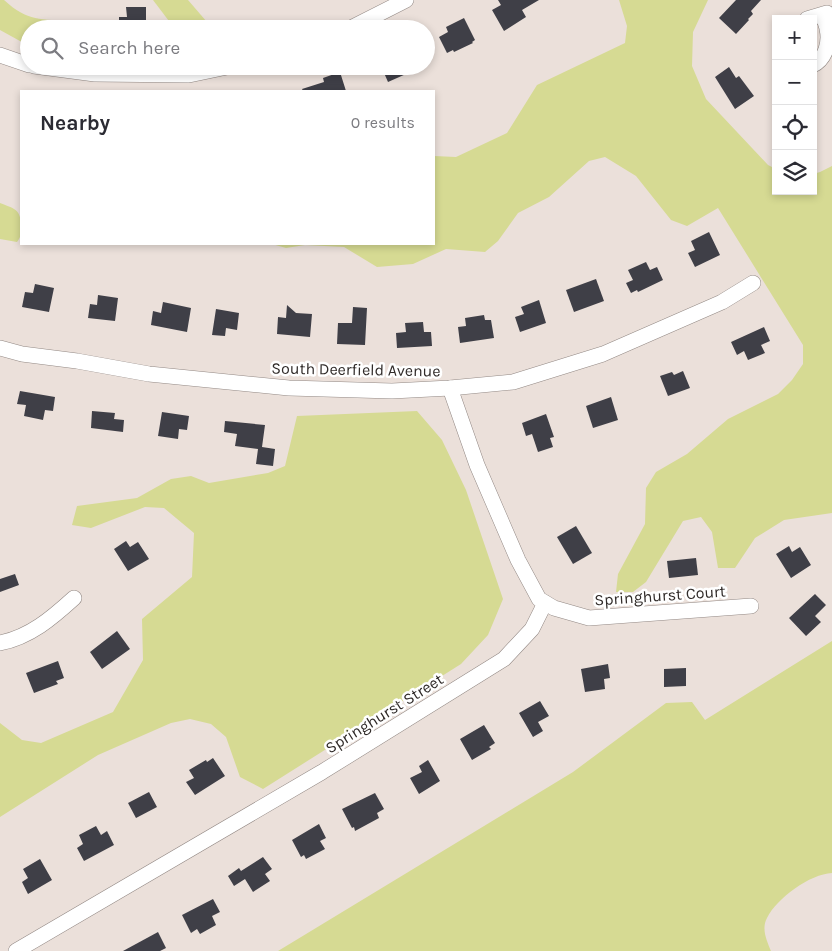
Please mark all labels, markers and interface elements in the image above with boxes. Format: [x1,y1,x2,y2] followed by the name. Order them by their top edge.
[772,15,817,195] map controls
[772,15,817,60] button: +
[20,20,435,75] search box
[38,34,66,62] icon: search
[78,37,180,59] text: Search here
[772,60,817,105] button: −
[772,105,817,150] button: locate
[40,111,110,135] text: Nearby
[351,113,415,132] text: 0 results
[772,150,817,195] button: layers
[271,359,441,380] street label: South Deerfield Avenue
[594,581,726,610] street label: Springhurst Court
[322,669,447,757] street label: Springhurst Street

